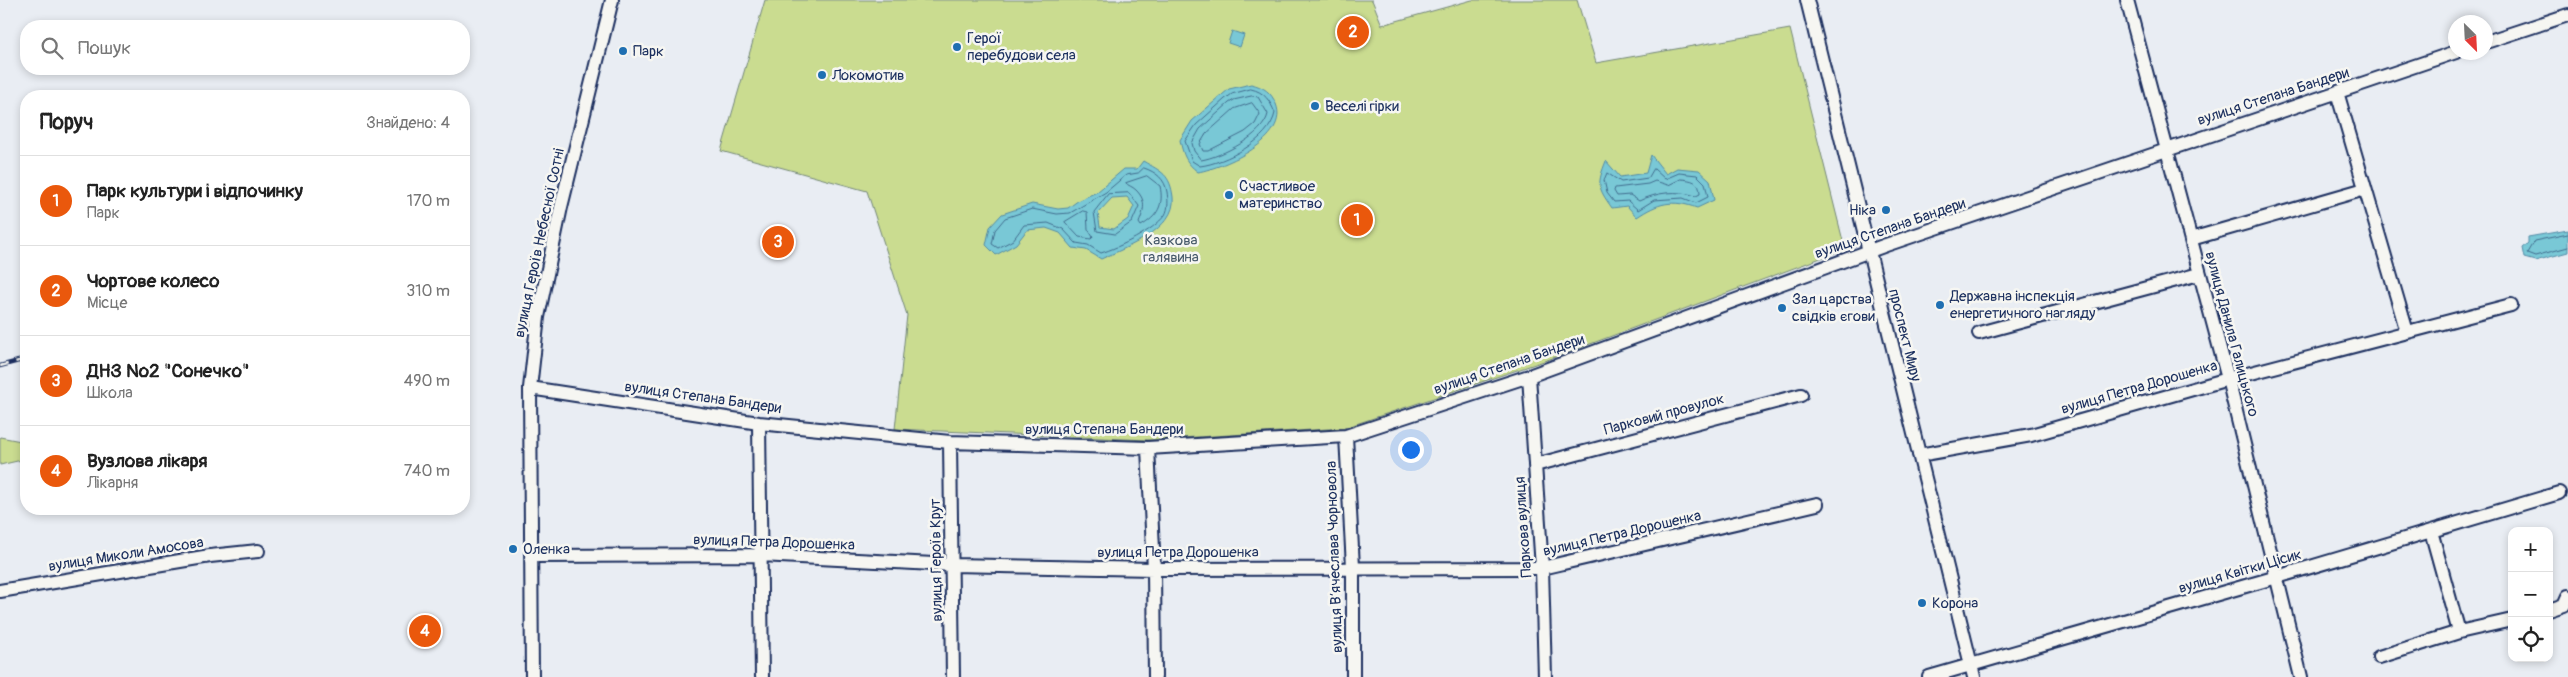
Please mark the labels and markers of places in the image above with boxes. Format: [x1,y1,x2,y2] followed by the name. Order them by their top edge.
[1337,13,1369,51] pin: 2
[967,29,1076,65] place label: Герої перебудови села
[951,41,963,53] marker: Герої перебудови села
[633,42,664,61] place label: Парк
[617,45,629,57] marker: Парк
[831,66,904,85] place label: Локомотив
[816,69,828,81] marker: Локомотив
[1325,97,1399,116] place label: Веселі гірки
[1309,100,1321,112] marker: Веселі гірки
[1239,177,1322,213] place label: Счастливое материнство
[1223,189,1235,201] marker: Счастливое материнство
[1341,201,1373,239] pin: 1
[1849,201,1876,220] place label: Ніка
[1880,204,1892,216] marker: Ніка
[762,223,794,261] pin: 3
[1949,287,2096,323] place label: Державна інспекція енергетичного нагляду
[1792,290,1875,326] place label: Зал царства свідків єгови
[1934,299,1946,311] marker: Державна інспекція енергетичного нагляду
[1776,302,1788,314] marker: Зал царства свідків єгови
[523,540,570,559] place label: Оленка
[507,543,519,555] marker: Оленка
[1932,594,1978,613] place label: Корона
[1916,597,1928,609] marker: Корона
[409,612,441,650] pin: 4

